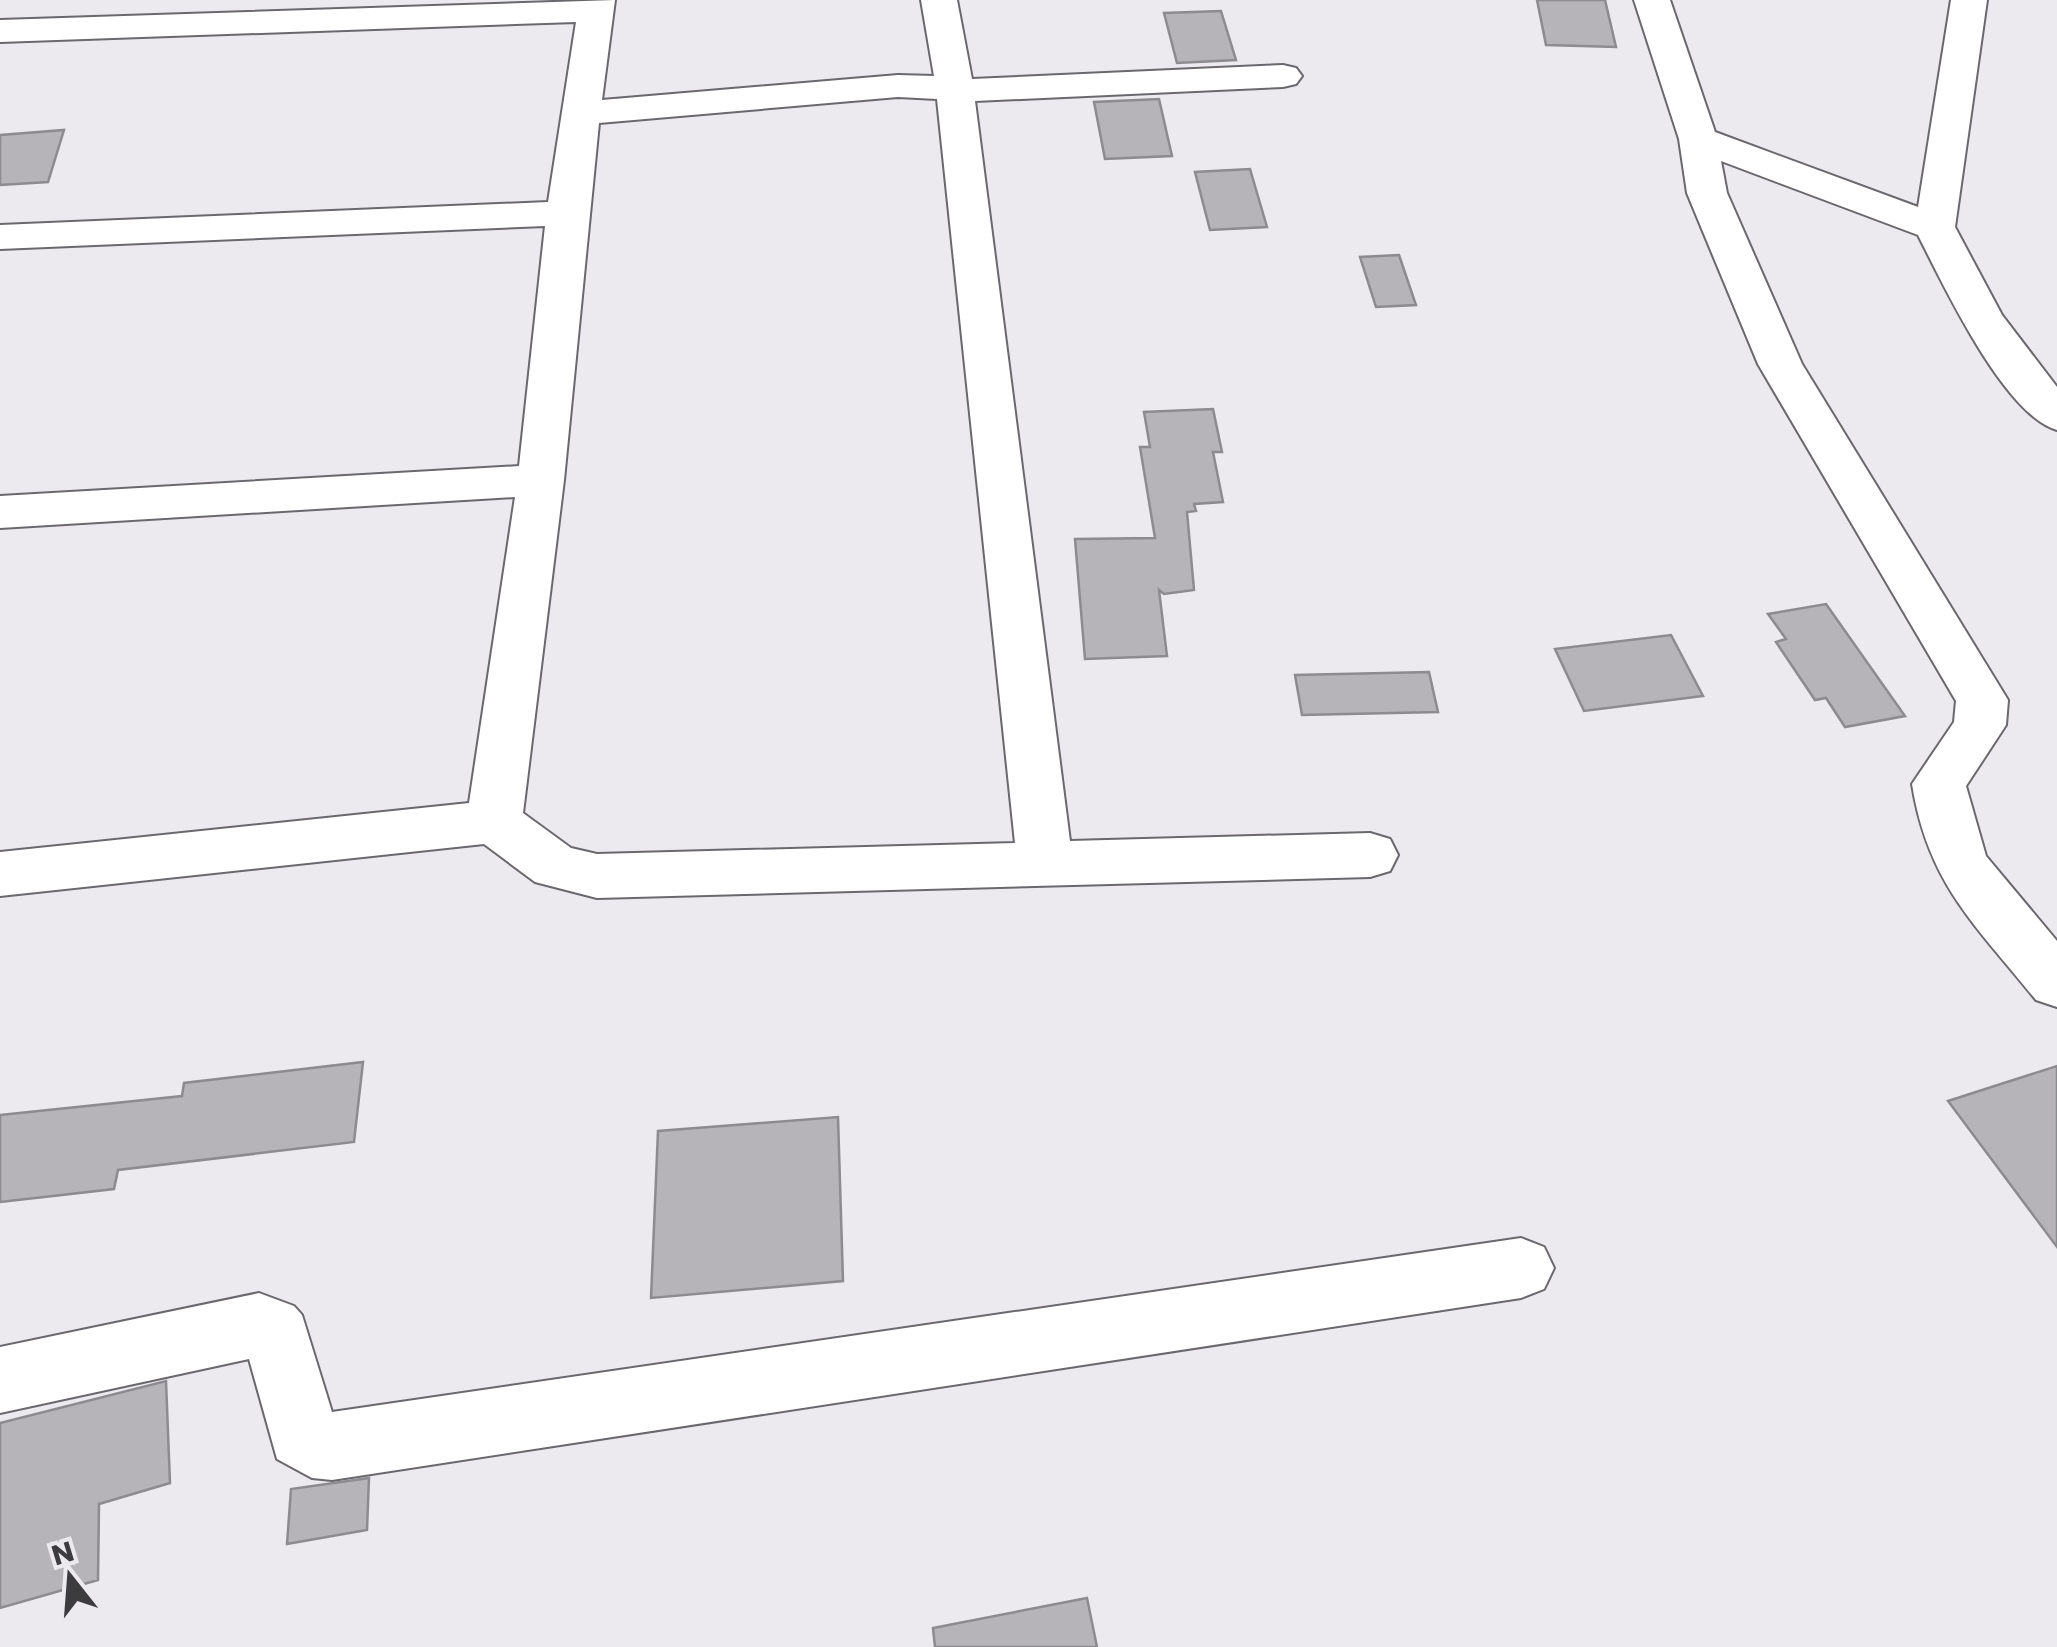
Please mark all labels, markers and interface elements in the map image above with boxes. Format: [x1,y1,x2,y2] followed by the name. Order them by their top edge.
[20,1527,120,1627] north arrow
[47,1532,79,1575] text: N

